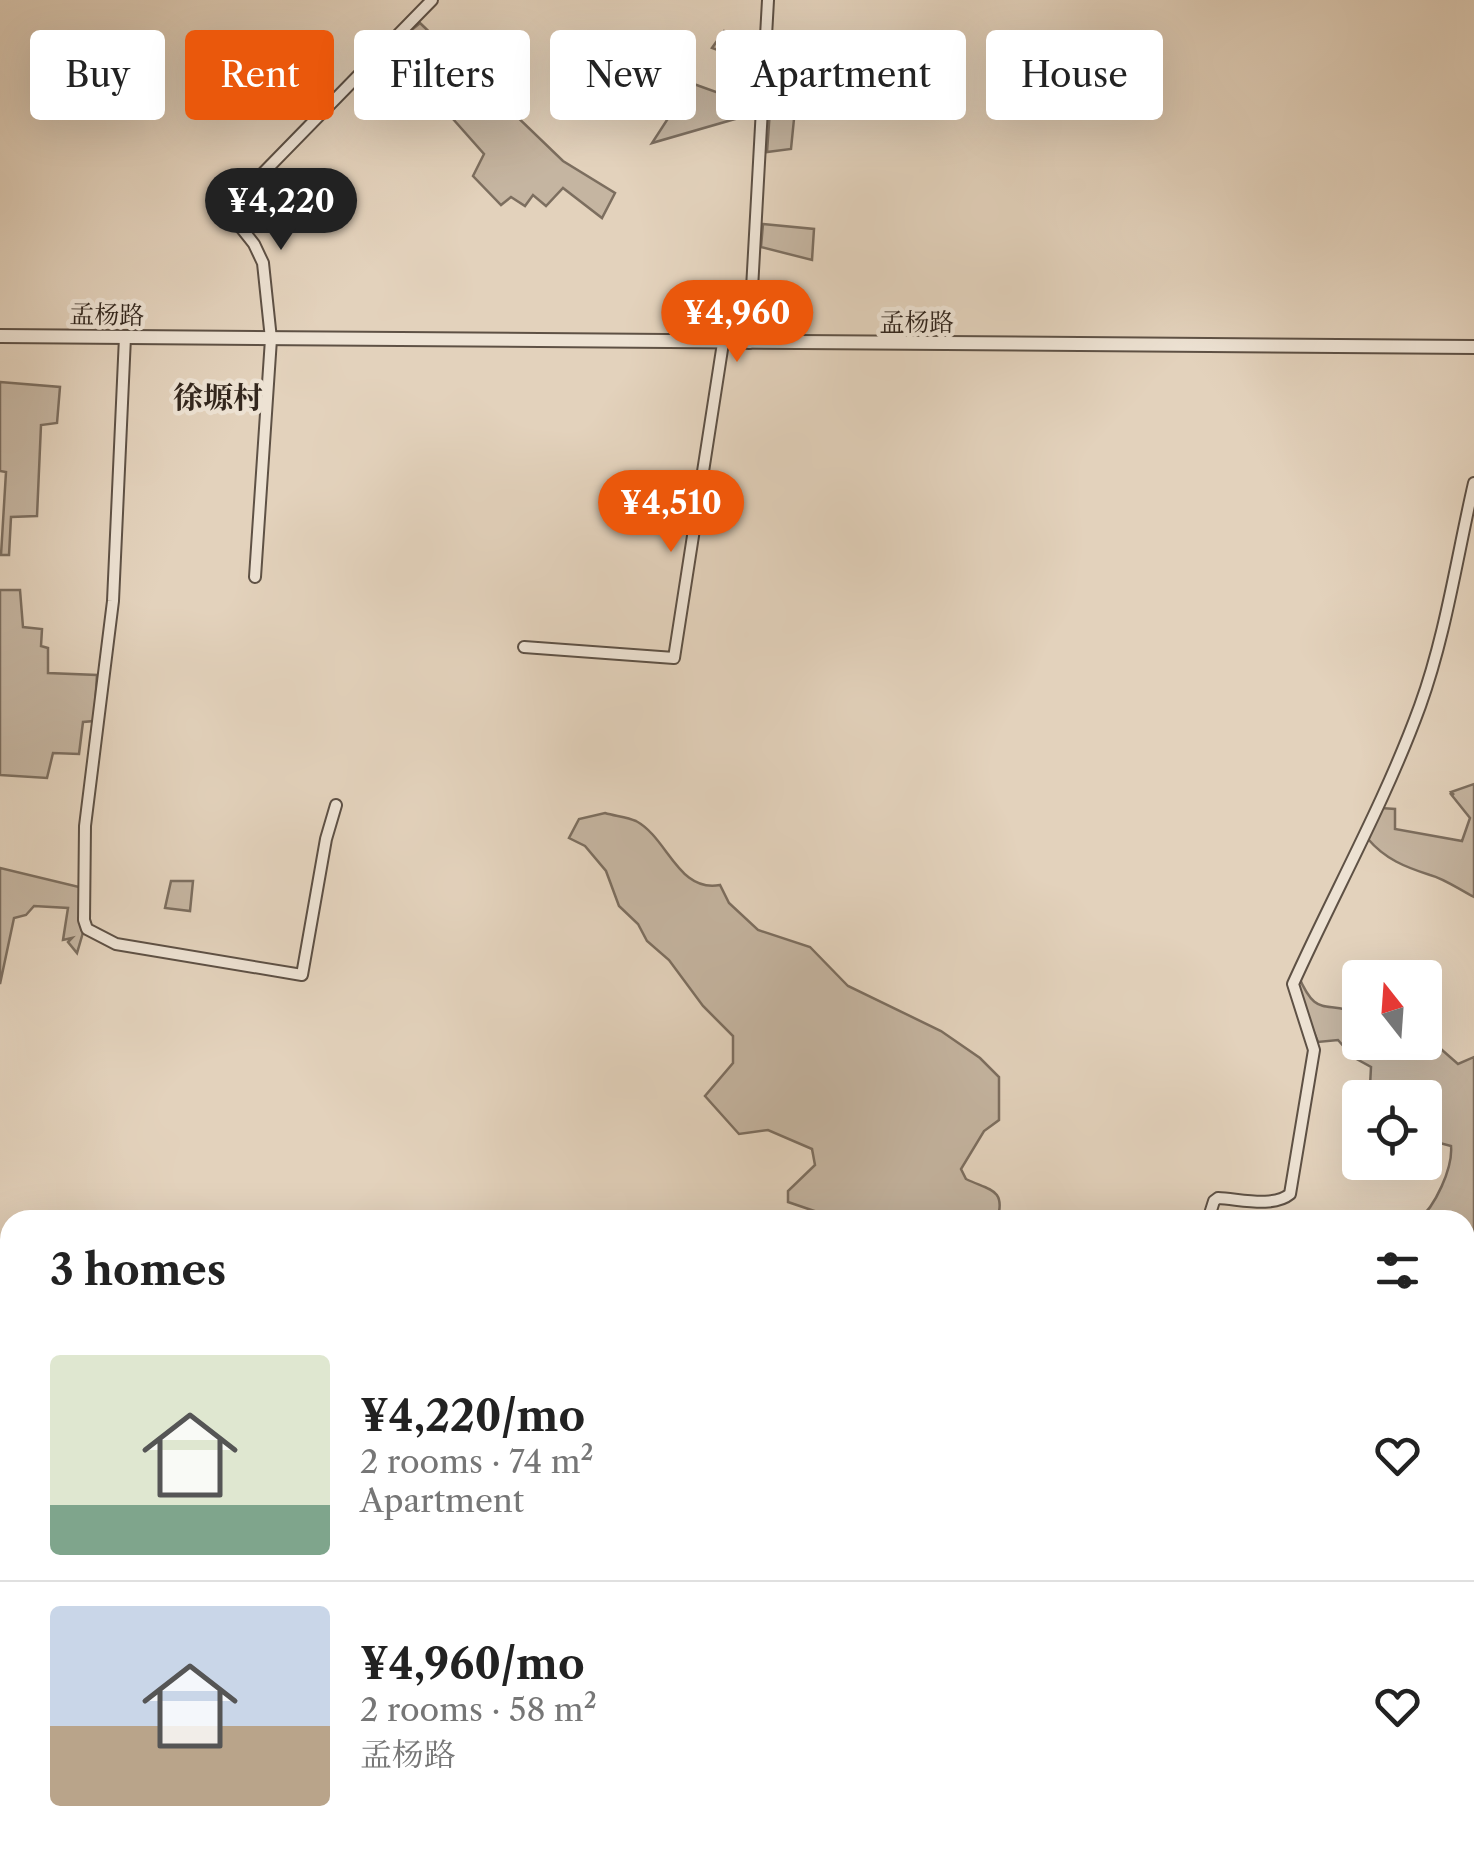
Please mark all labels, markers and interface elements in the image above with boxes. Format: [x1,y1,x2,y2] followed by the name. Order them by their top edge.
[30,30,165,120] chip: Buy
[185,30,334,120] chip: Rent
[354,30,530,120] chip: Filters
[550,30,696,120] chip: New
[716,30,966,120] chip: Apartment
[986,30,1163,120] chip: House
[200,168,362,253] pin: ¥4,220
[227,181,335,220] text: ¥4,220
[656,280,818,365] pin: ¥4,960
[683,293,791,332] text: ¥4,960
[69,299,145,331] street label: 孟杨路
[879,307,955,338] street label: 孟杨路
[173,379,263,416] district label: 徐塬村
[590,470,752,555] pin: ¥4,510
[620,483,722,522] text: ¥4,510
[1342,960,1442,1060] north arrow
[1342,960,1442,1180] map controls
[1342,1080,1442,1180] button: locate
[1370,1243,1425,1298] icon: filters
[50,1244,226,1296] text: 3 homes
[360,1390,585,1442] text: ¥4,220/mo
[130,1395,250,1515] icon: home
[1370,1428,1425,1483] icon: heart
[360,1442,594,1481] text: 2 rooms · 74 m²
[360,1481,524,1520] text: Apartment
[360,1638,585,1690] text: ¥4,960/mo
[130,1646,250,1766] icon: home
[1370,1679,1425,1734] icon: heart
[360,1690,597,1729] text: 2 rooms · 58 m²
[360,1735,456,1774] text: 孟杨路

